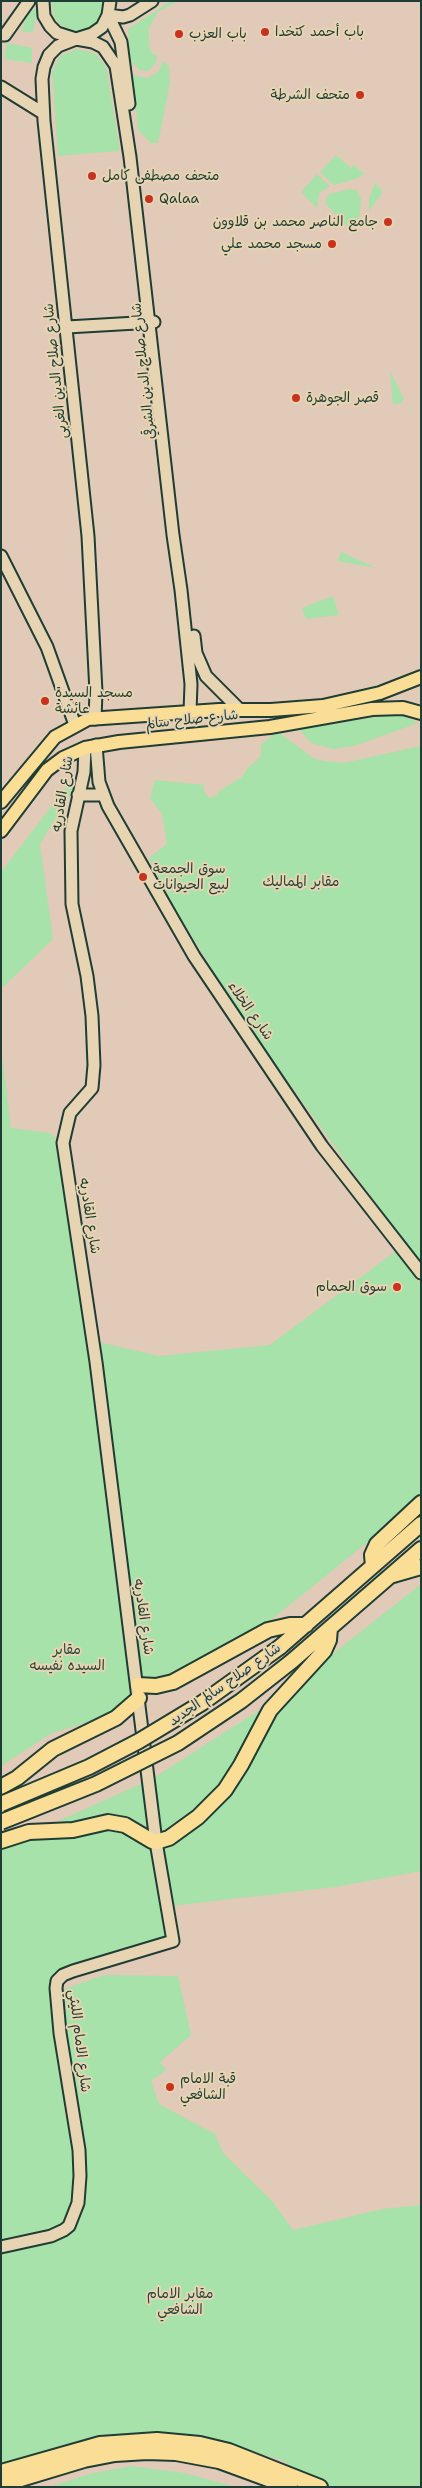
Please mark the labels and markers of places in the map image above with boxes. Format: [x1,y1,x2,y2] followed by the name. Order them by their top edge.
[275,24,364,40] place label: باب أحمد كتخدا
[189,26,247,42] place label: باب العزب
[259,26,271,38] marker: باب أحمد كتخدا
[173,28,185,40] marker: باب العزب
[270,87,350,103] place label: متحف الشرطة
[354,89,366,101] marker: متحف الشرطة
[102,168,219,184] place label: متحف مصطفى كامل
[86,170,98,182] marker: متحف مصطفى كامل
[159,191,199,207] place label: Qalaa
[143,193,155,205] marker: Qalaa
[213,214,378,230] place label: جامع الناصر محمد بن قلاوون
[382,216,394,228] marker: جامع الناصر محمد بن قلاوون
[221,236,322,252] place label: مسجد محمد علي
[326,238,338,250] marker: مسجد محمد علي
[306,390,379,406] place label: قصر الجوهرة
[290,392,302,404] marker: قصر الجوهرة
[55,685,133,718] place label: مسجد السيدة عائشة
[39,695,51,707] marker: مسجد السيدة عائشة
[153,861,229,894] place label: سوق الجمعة لبيع الحيوانات
[137,871,149,883] marker: سوق الجمعة لبيع الحيوانات
[316,1279,387,1295] place label: سوق الحمام
[391,1281,403,1293] marker: سوق الحمام
[180,2071,236,2104] place label: قبة الامام الشافعي
[164,2081,176,2093] marker: قبة الامام الشافعي

